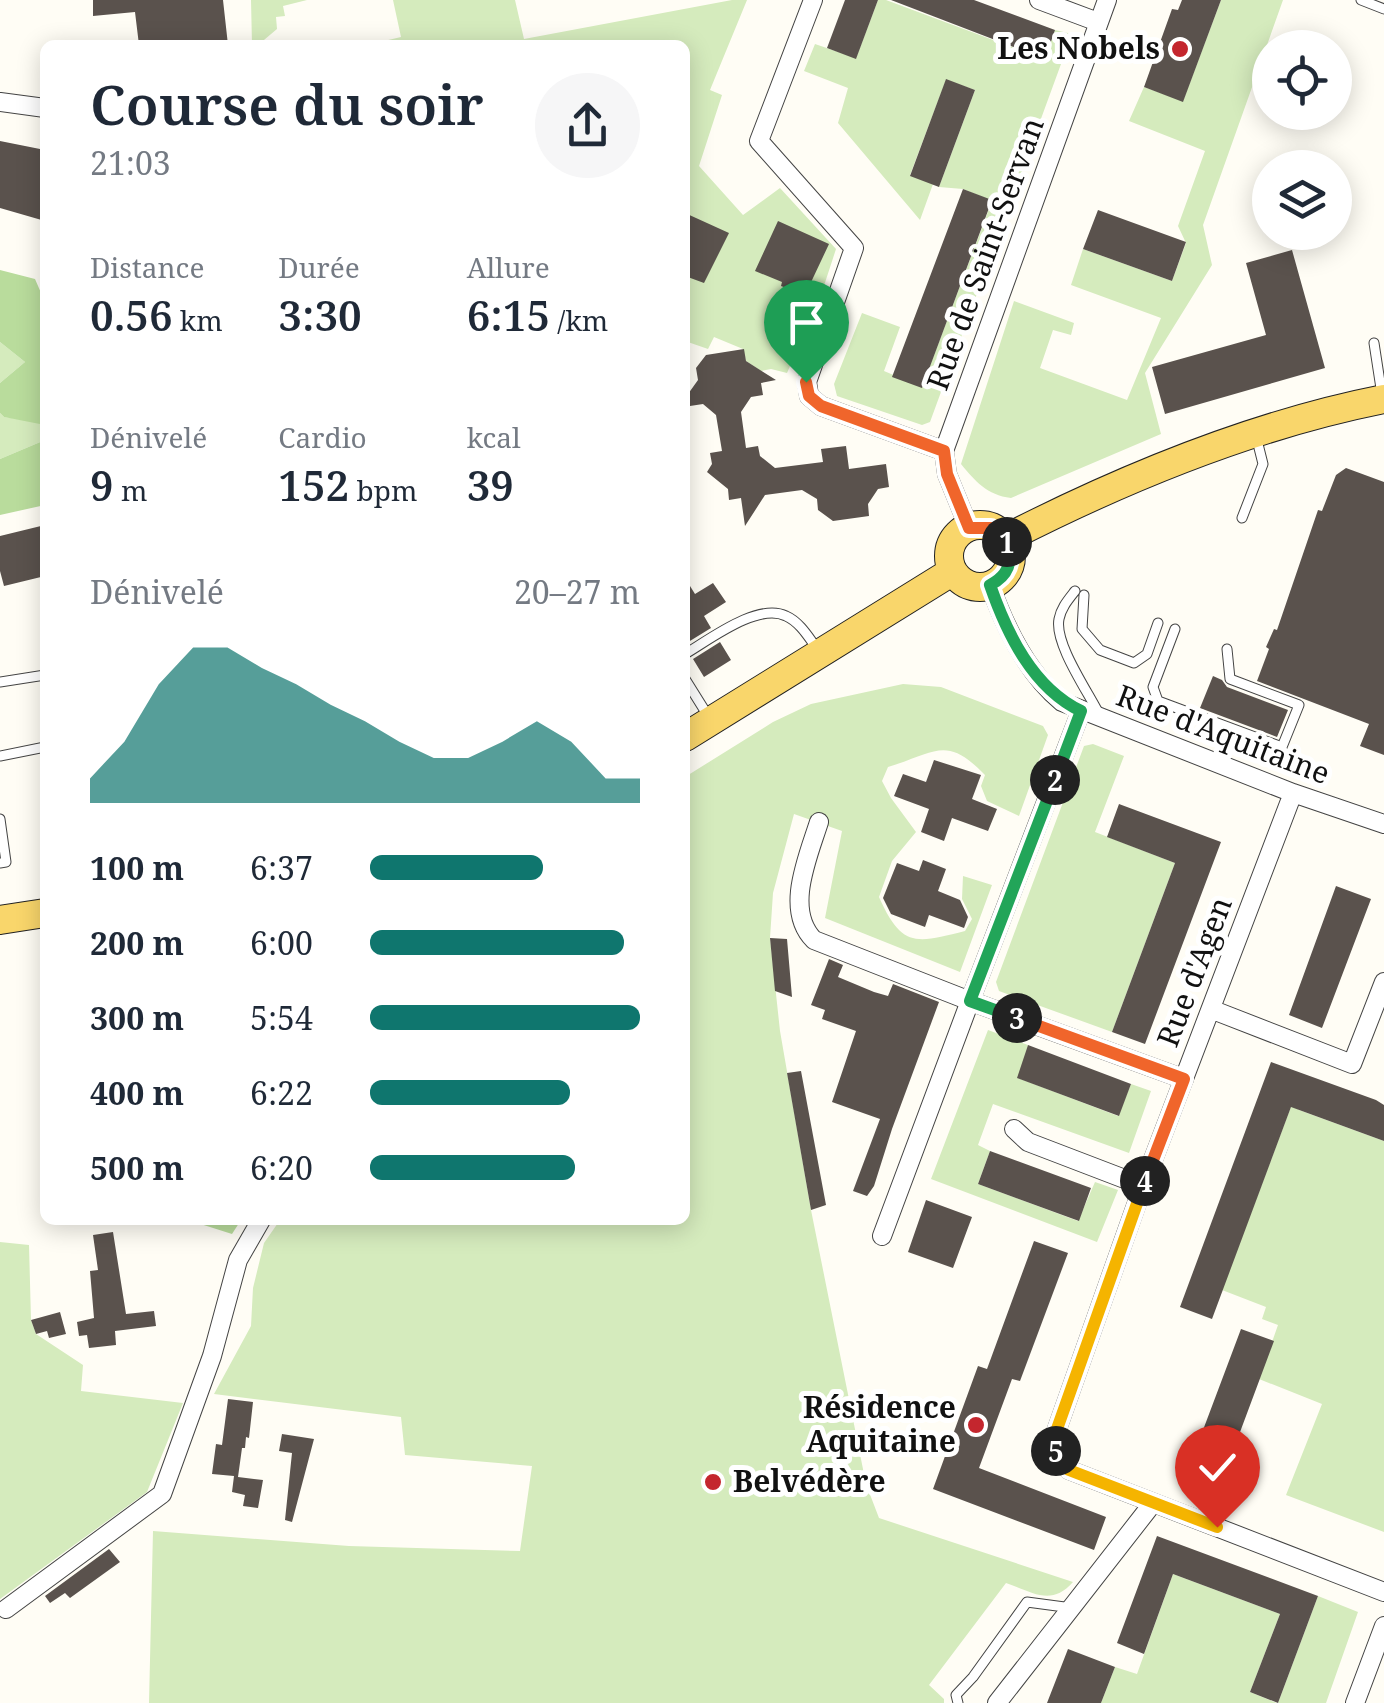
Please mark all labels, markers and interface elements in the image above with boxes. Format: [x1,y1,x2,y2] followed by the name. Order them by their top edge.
[997,27,1160,68] place label: Les Nobels
[1252,30,1352,250] map controls
[1252,30,1352,130] button: locate
[1169,38,1191,60] marker: Les Nobels
[90,66,484,141] text: Course du soir
[535,73,640,178] button: share
[916,112,1053,395] street label: Rue de Saint-Servan
[90,141,171,184] text: 21:03
[1252,150,1352,250] button: layers
[90,248,204,286] text: Distance
[278,248,360,286] text: Durée
[467,248,550,286] text: Allure
[764,280,849,383] pin
[90,286,173,343] text: 0.56
[278,286,362,343] text: 3:30
[467,286,550,343] text: 6:15
[779,295,834,350] icon: arrive
[173,301,223,339] text: km
[550,301,608,339] text: /km
[90,418,207,456] text: Dénivelé
[278,418,367,456] text: Cardio
[467,418,521,456] text: kcal
[90,456,114,513] text: 9
[278,456,349,513] text: 152
[467,456,514,513] text: 39
[114,471,147,509] text: m
[349,471,417,509] text: bpm
[982,517,1032,567] pin: 1
[999,523,1015,561] text: 1
[90,570,224,613] text: Dénivelé
[514,570,640,613] text: 20–27 m
[1111,674,1336,793] street label: Rue d'Aquitaine
[1030,755,1080,805] pin: 2
[1047,761,1063,799] text: 2
[90,846,184,889] text: 100 m
[250,846,313,889] text: 6:37
[1146,891,1241,1052] street label: Rue d'Agen
[90,921,184,964] text: 200 m
[250,921,313,964] text: 6:00
[992,993,1042,1043] pin: 3
[90,996,184,1039] text: 300 m
[250,996,313,1039] text: 5:54
[1009,999,1025,1037] text: 3
[90,1071,184,1114] text: 400 m
[250,1071,313,1114] text: 6:22
[90,1146,184,1189] text: 500 m
[250,1146,313,1189] text: 6:20
[1120,1156,1170,1206] pin: 4
[1137,1162,1153,1200] text: 4
[803,1386,956,1461] place label: Résidence Aquitaine
[965,1414,987,1436] marker: Résidence Aquitaine
[1175,1425,1260,1528] pin
[1031,1426,1081,1476] pin: 5
[1048,1432,1064,1470] text: 5
[1190,1440,1245,1495] icon: check
[733,1460,886,1501] place label: Belvédère
[702,1471,724,1493] marker: Belvédère

